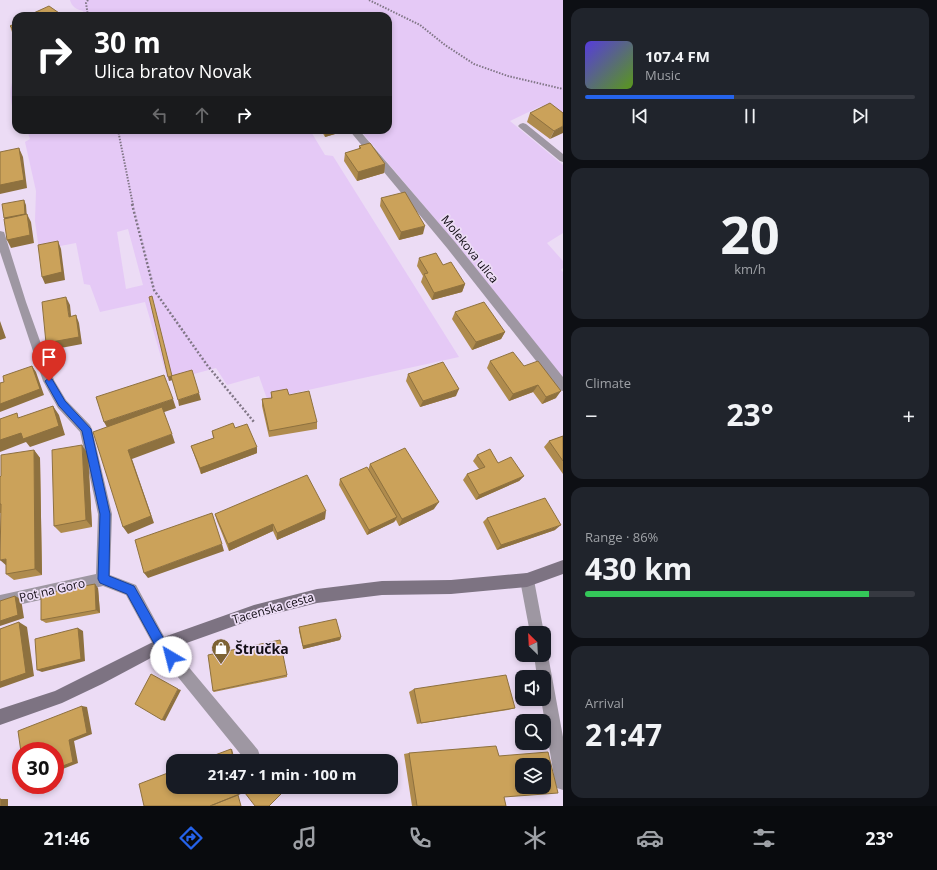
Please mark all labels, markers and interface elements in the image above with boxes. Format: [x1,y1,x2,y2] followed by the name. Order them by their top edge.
[94,23,161,61] text: 30 m
[28,28,80,80] icon: right
[645,46,710,66] text: 107.4 FM
[94,59,252,83] text: Ulica bratov Novak
[645,66,680,84] text: Music
[149,104,171,126] icon: left
[191,104,213,126] icon: ahead
[233,104,255,126] icon: right
[629,105,651,127] icon: previous
[739,105,761,127] icon: pause
[849,105,871,127] icon: next
[720,198,780,269] text: 20
[437,211,503,287] street label: Molekova ulica
[734,260,766,278] text: km/h
[32,340,66,381] pin
[38,346,60,368] icon: arrive
[585,374,631,392] text: Climate
[726,394,774,435] text: 23°
[585,400,598,430] text: −
[902,400,915,430] text: +
[585,528,658,546] text: Range · 86%
[585,548,692,589] text: 430 km
[17,574,87,606] street label: Pot na Goro
[230,588,316,628] street label: Tacenska cesta
[515,626,551,662] north arrow
[515,626,551,794] map controls
[150,636,192,678] position arrow
[210,637,232,665] shop icon: Štručka
[235,639,289,658] place label: Štručka
[515,670,551,706] button: sound
[585,694,624,712] text: Arrival
[515,714,551,750] button: search
[585,714,662,755] text: 21:47
[12,742,64,794] speed limit sign: 30
[515,758,551,794] button: layers
[208,764,356,784] text: 21:47 · 1 min · 100 m
[177,824,205,852] icon: directions
[291,824,319,852] icon: music
[406,824,434,852] icon: phone
[521,824,549,852] icon: climate
[636,824,664,852] icon: car
[750,824,778,852] icon: filters
[43,826,90,850] text: 21:46
[865,826,894,850] text: 23°

